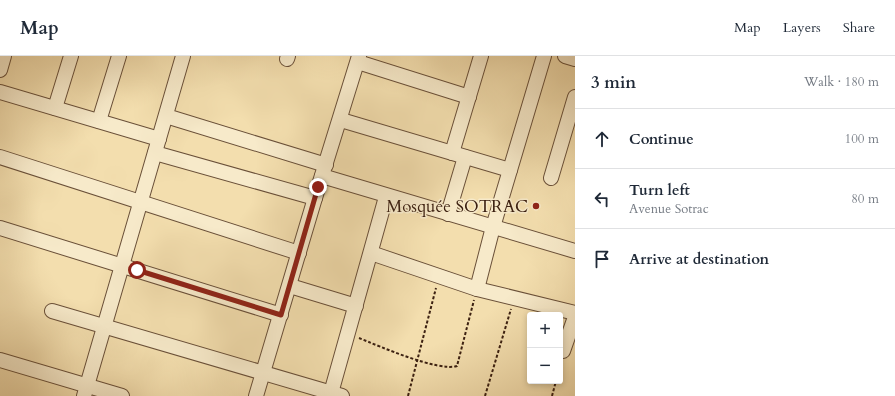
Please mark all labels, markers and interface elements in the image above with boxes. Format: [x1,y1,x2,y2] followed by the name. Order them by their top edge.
[20,15,59,41] text: Map
[734,18,761,37] text: Map
[783,18,821,37] text: Layers
[843,18,875,37] text: Share
[591,71,636,94] text: 3 min
[804,73,879,91] text: Walk · 180 m
[591,128,613,150] icon: ahead
[629,129,694,149] text: Continue
[845,130,879,148] text: 100 m
[309,178,327,196] route end
[629,180,690,200] text: Turn left
[591,188,613,210] icon: left
[851,190,879,208] text: 80 m
[386,195,528,218] place label: Mosquée SOTRAC
[629,200,709,218] text: Avenue Sotrac
[531,201,541,211] marker: Mosquée SOTRAC
[591,248,613,270] icon: arrive
[629,249,769,269] text: Arrive at destination
[128,261,146,279] route start
[527,312,563,384] map controls
[527,312,563,348] button: +
[527,348,563,384] button: −

